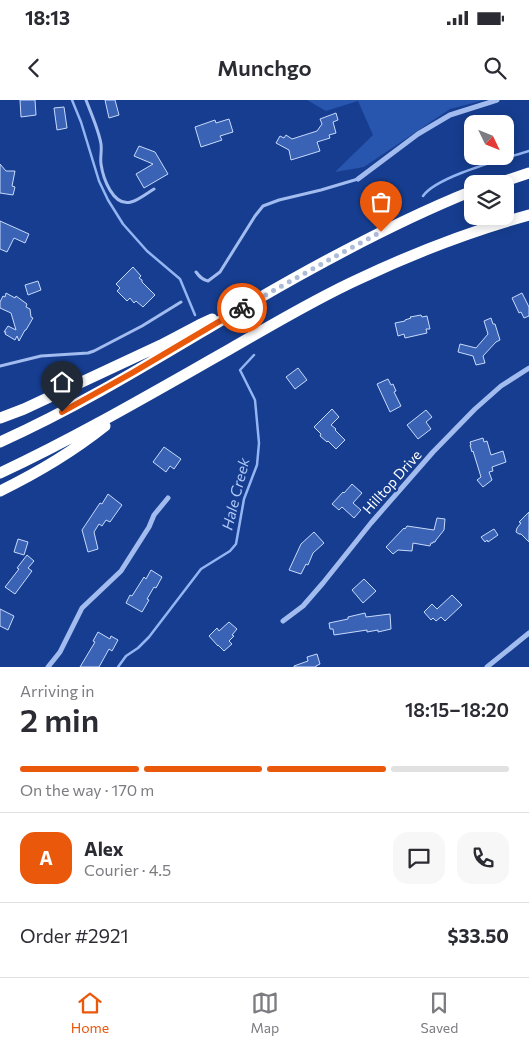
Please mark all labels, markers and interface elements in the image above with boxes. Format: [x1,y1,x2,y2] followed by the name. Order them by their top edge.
[25,6,70,29] text: 18:13
[20,54,48,82] icon: back
[217,54,312,81] text: Munchgo
[481,54,509,82] icon: search
[464,115,514,165] north arrow
[464,115,514,225] map controls
[464,175,514,225] button: layers
[360,181,402,232] pin
[367,188,395,216] icon: bag
[217,283,267,333] courier
[228,294,256,322] icon: bike
[41,361,83,412] pin
[48,368,76,396] icon: home
[359,446,425,517] street label: Hilltop Drive
[217,455,253,532] water label: Hale Creek
[20,681,94,700] text: Arriving in
[405,698,509,721] text: 18:15–18:20
[20,699,99,739] text: 2 min
[20,780,154,799] text: On the way · 170 m
[393,832,445,884] button: chat
[457,832,509,884] button: phone
[84,837,124,860] text: Alex
[39,846,53,869] text: A
[84,860,171,879] text: Courier · 4.5
[20,924,129,947] text: Order #2921
[448,924,509,947] text: $33.50
[71,989,109,1036] tab: Home
[250,989,279,1036] tab: Map
[421,989,458,1036] tab: Saved

